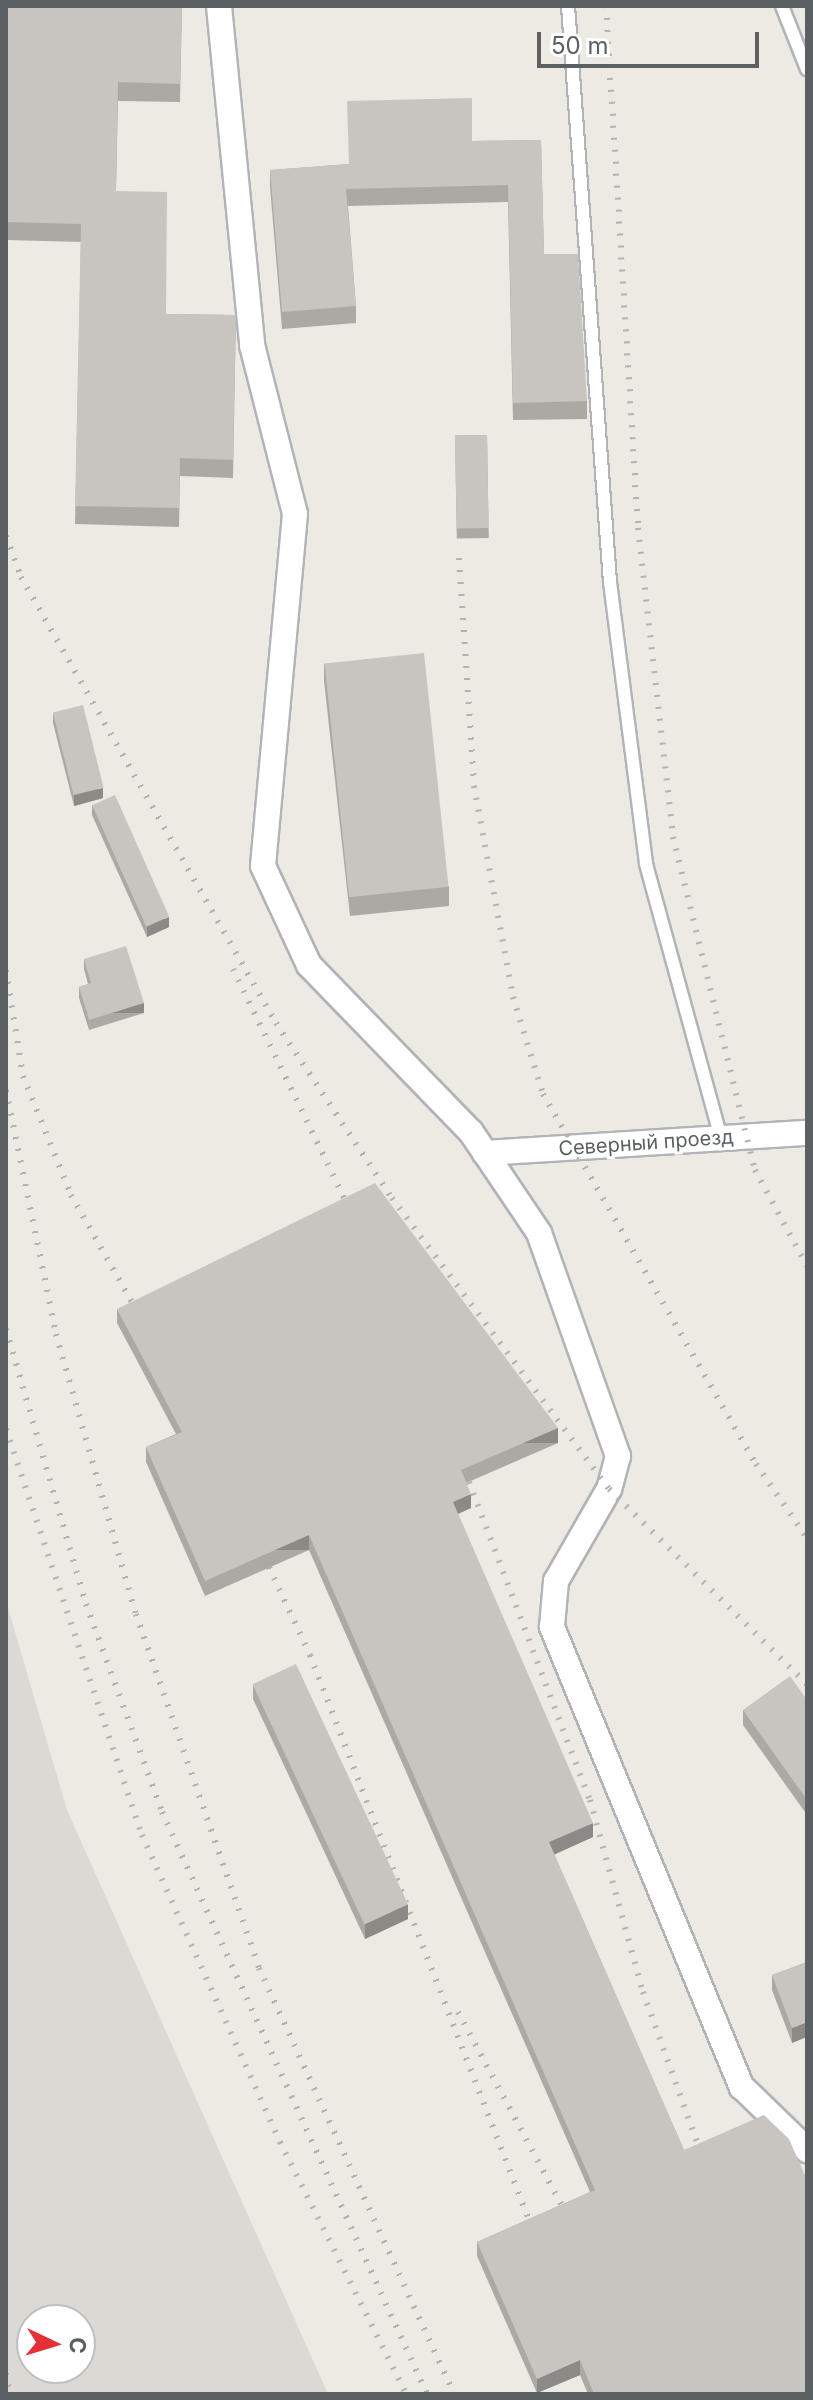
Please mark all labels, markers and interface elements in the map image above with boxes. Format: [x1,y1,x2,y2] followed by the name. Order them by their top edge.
[541,16,763,66] scale bar
[551,31,609,60] text: 50 m
[558,1125,734,1161] street label: Северный проезд
[16,2304,96,2384] north arrow
[64,2337,91,2355] text: С

